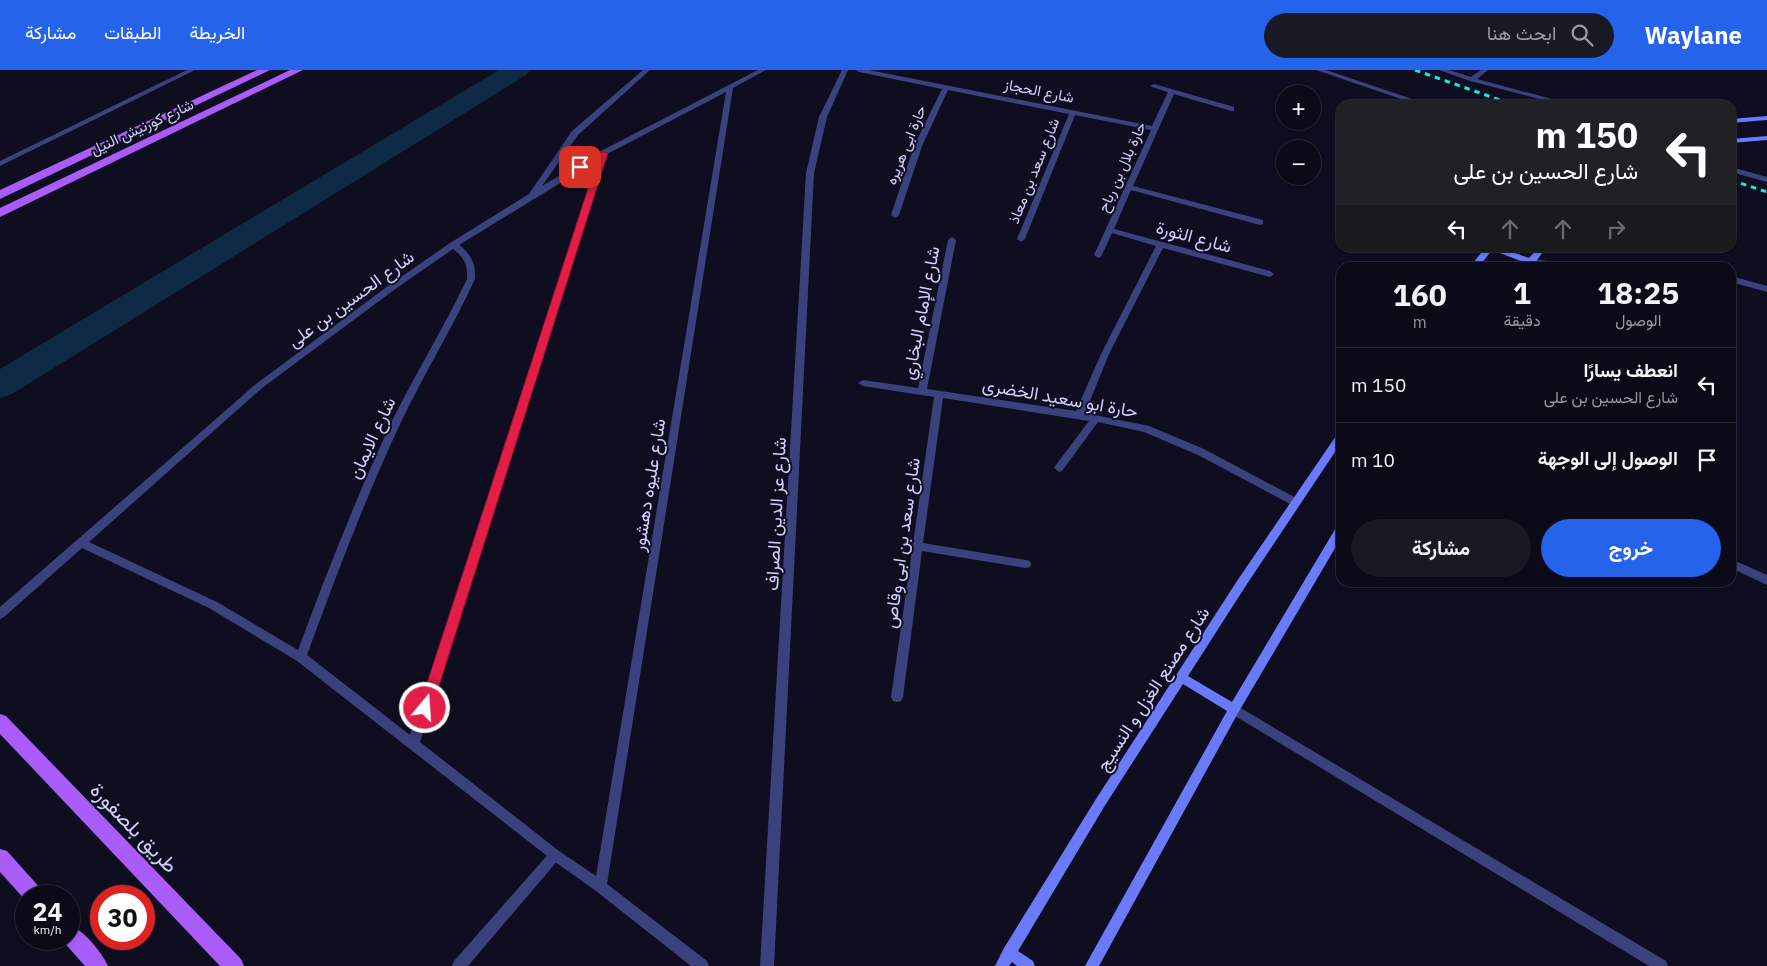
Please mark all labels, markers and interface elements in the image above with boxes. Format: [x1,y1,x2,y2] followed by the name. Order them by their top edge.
[1264,13,1614,58] search box
[1644,19,1742,51] text: Waylane
[25,21,76,44] text: مشاركة
[104,21,161,44] text: الطبقات
[189,21,245,44] text: الخريطة
[1487,21,1556,45] text: ابحث هنا
[1568,21,1596,49] icon: search
[1001,74,1076,109] street label: شارع الحجاز
[1276,85,1321,185] map controls
[1276,85,1321,130] button: +
[87,94,197,161] street label: شارع كورنيش النيل
[881,102,931,188] street label: حارة ابى هريره
[1535,112,1638,158] text: 150 m
[1004,115,1065,227] street label: شارع سعد بن معاذ
[1093,119,1152,216] street label: حارة بلال بن رباح
[1656,120,1721,185] icon: left
[1276,140,1321,185] button: −
[559,146,601,188] pin
[566,153,594,181] icon: arrive
[1453,156,1638,185] text: شارع الحسين بن على
[1154,215,1234,259] street label: شارع الثورة
[1443,215,1471,243] icon: left
[1496,215,1524,243] icon: ahead
[1549,215,1577,243] icon: ahead
[1602,215,1630,243] icon: right
[896,244,949,382] street label: شارع الإمام البخاري
[283,245,419,353] street label: شارع الحسين بن على
[1513,273,1531,312] text: 1
[1597,273,1679,312] text: 18:25
[1393,275,1447,314] text: 160
[1504,310,1541,330] text: دقيقة
[1615,310,1661,330] text: الوصول
[1413,312,1427,332] text: m
[1584,358,1678,382] text: انعطف يسارًا
[1693,371,1721,399] icon: left
[981,373,1140,423] street label: حارة ابو سعيد الخضرى
[1351,373,1406,397] text: 150 m
[1544,387,1678,407] text: شارع الحسين بن على
[343,393,401,483] street label: شارع الايمان
[626,417,671,554] street label: شارع عليوه دهشور
[760,437,792,591] street label: شارع عز الدين الصراف
[1538,446,1678,470] text: الوصول إلى الوجهة
[1693,446,1721,474] icon: arrive
[1351,448,1395,472] text: 10 m
[878,456,926,630] street label: شارع سعد بن ابى وقاص
[1351,519,1531,577] button: مشاركة
[1541,519,1721,577] button: خروج
[1091,602,1215,776] street label: شارع مصنع الغزل و النسيج
[398,681,450,733] position arrow
[85,776,185,879] street label: طريق بلصفورة
[90,885,155,950] speed limit sign: 30
[32,895,63,928] text: 24
[33,922,62,937] text: km/h

